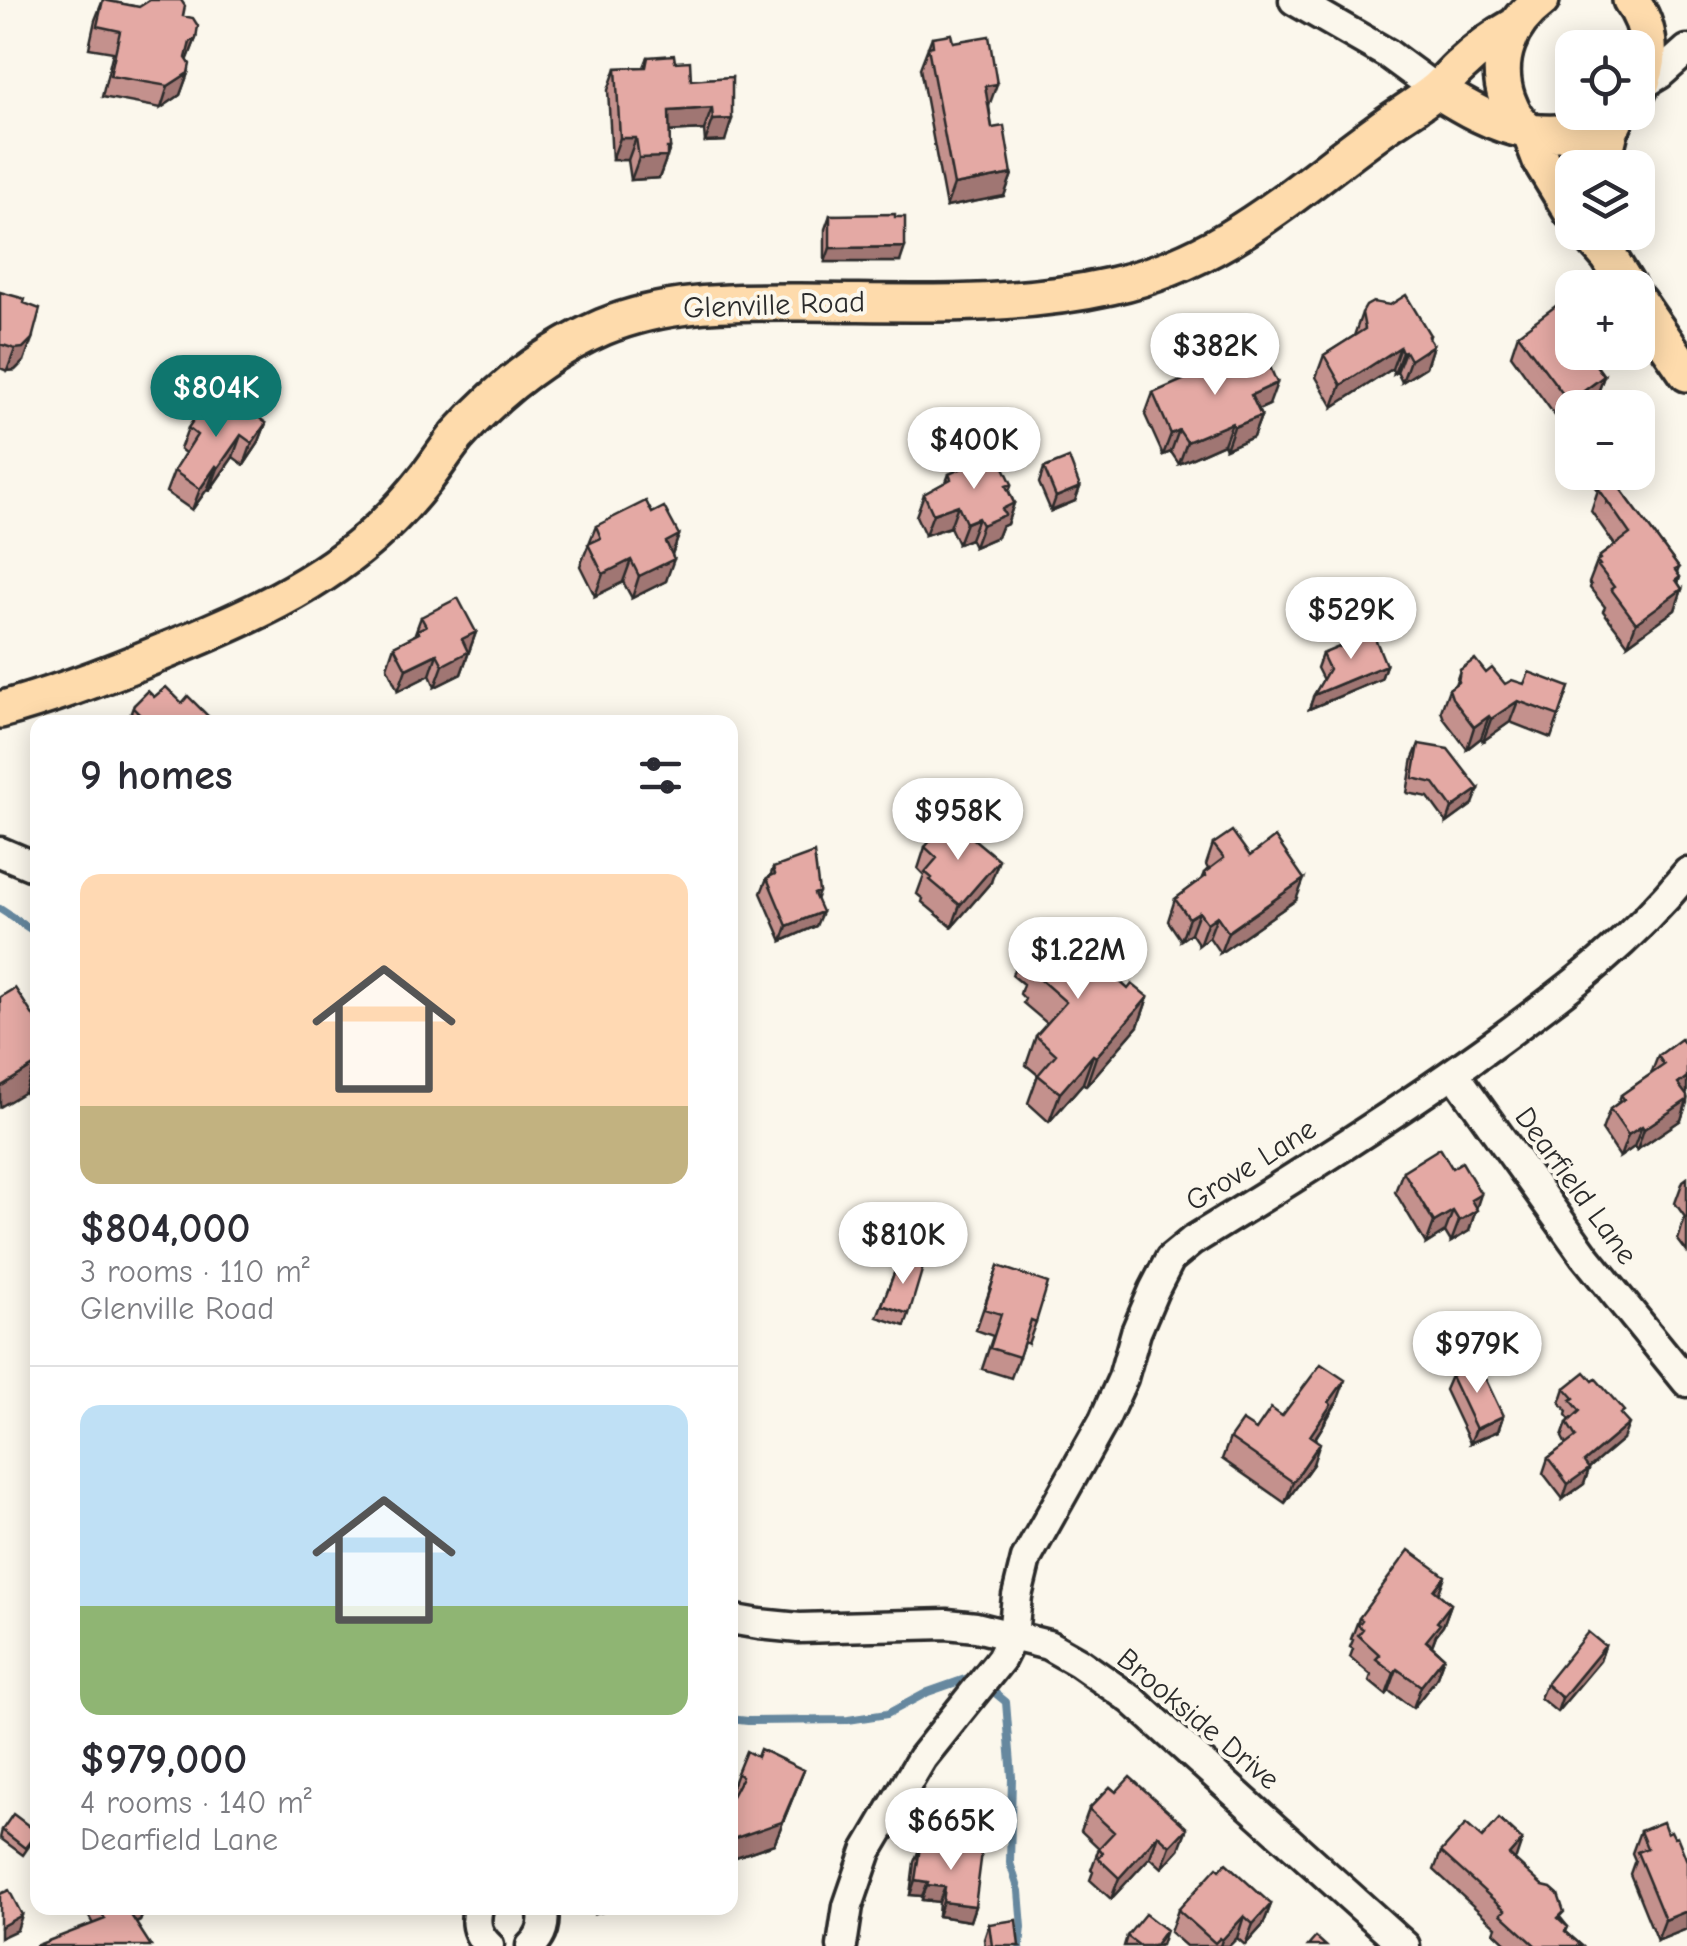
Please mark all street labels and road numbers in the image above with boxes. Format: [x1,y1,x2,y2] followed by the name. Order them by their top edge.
[682,284,866,326] street label: Glenville Road
[1507,1101,1645,1271] street label: Dearfield Lane
[1179,1111,1323,1219] street label: Grove Lane
[1110,1641,1286,1797] street label: Brookside Drive

